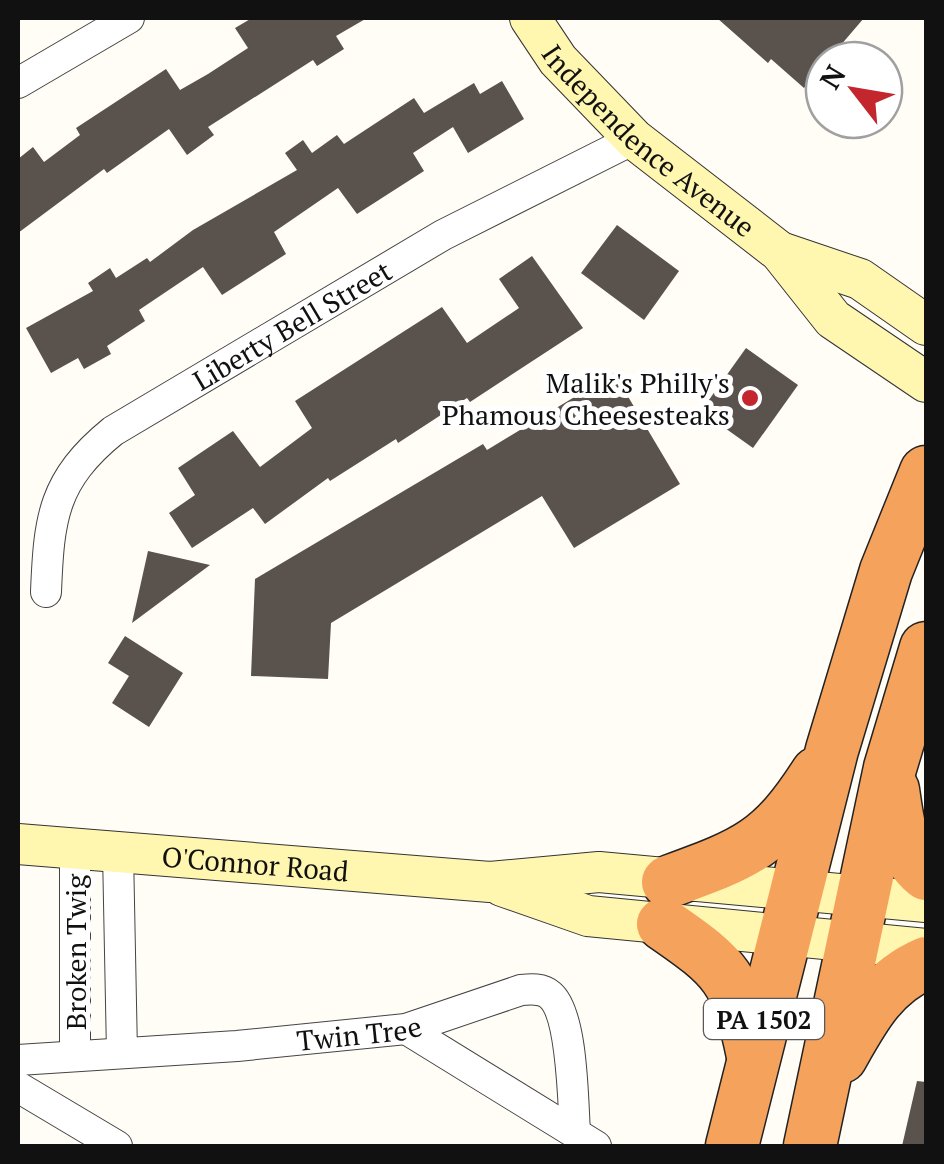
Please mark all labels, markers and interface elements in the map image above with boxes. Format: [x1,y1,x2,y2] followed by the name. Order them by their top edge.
[534,37,763,245] street label: Independence Avenue
[804,40,904,140] north arrow
[811,58,853,95] text: N
[186,251,398,398] street label: Liberty Bell Street
[442,364,730,433] place label: Malik's Philly's Phamous Cheesesteaks
[739,387,761,409] marker: Malik's Philly's Phamous Cheesesteaks
[160,837,350,889] street label: O'Connor Road
[57,873,94,1030] street label: Broken Twig
[704,999,824,1039] road number: PA 1502
[295,1007,426,1058] street label: Twin Tree

